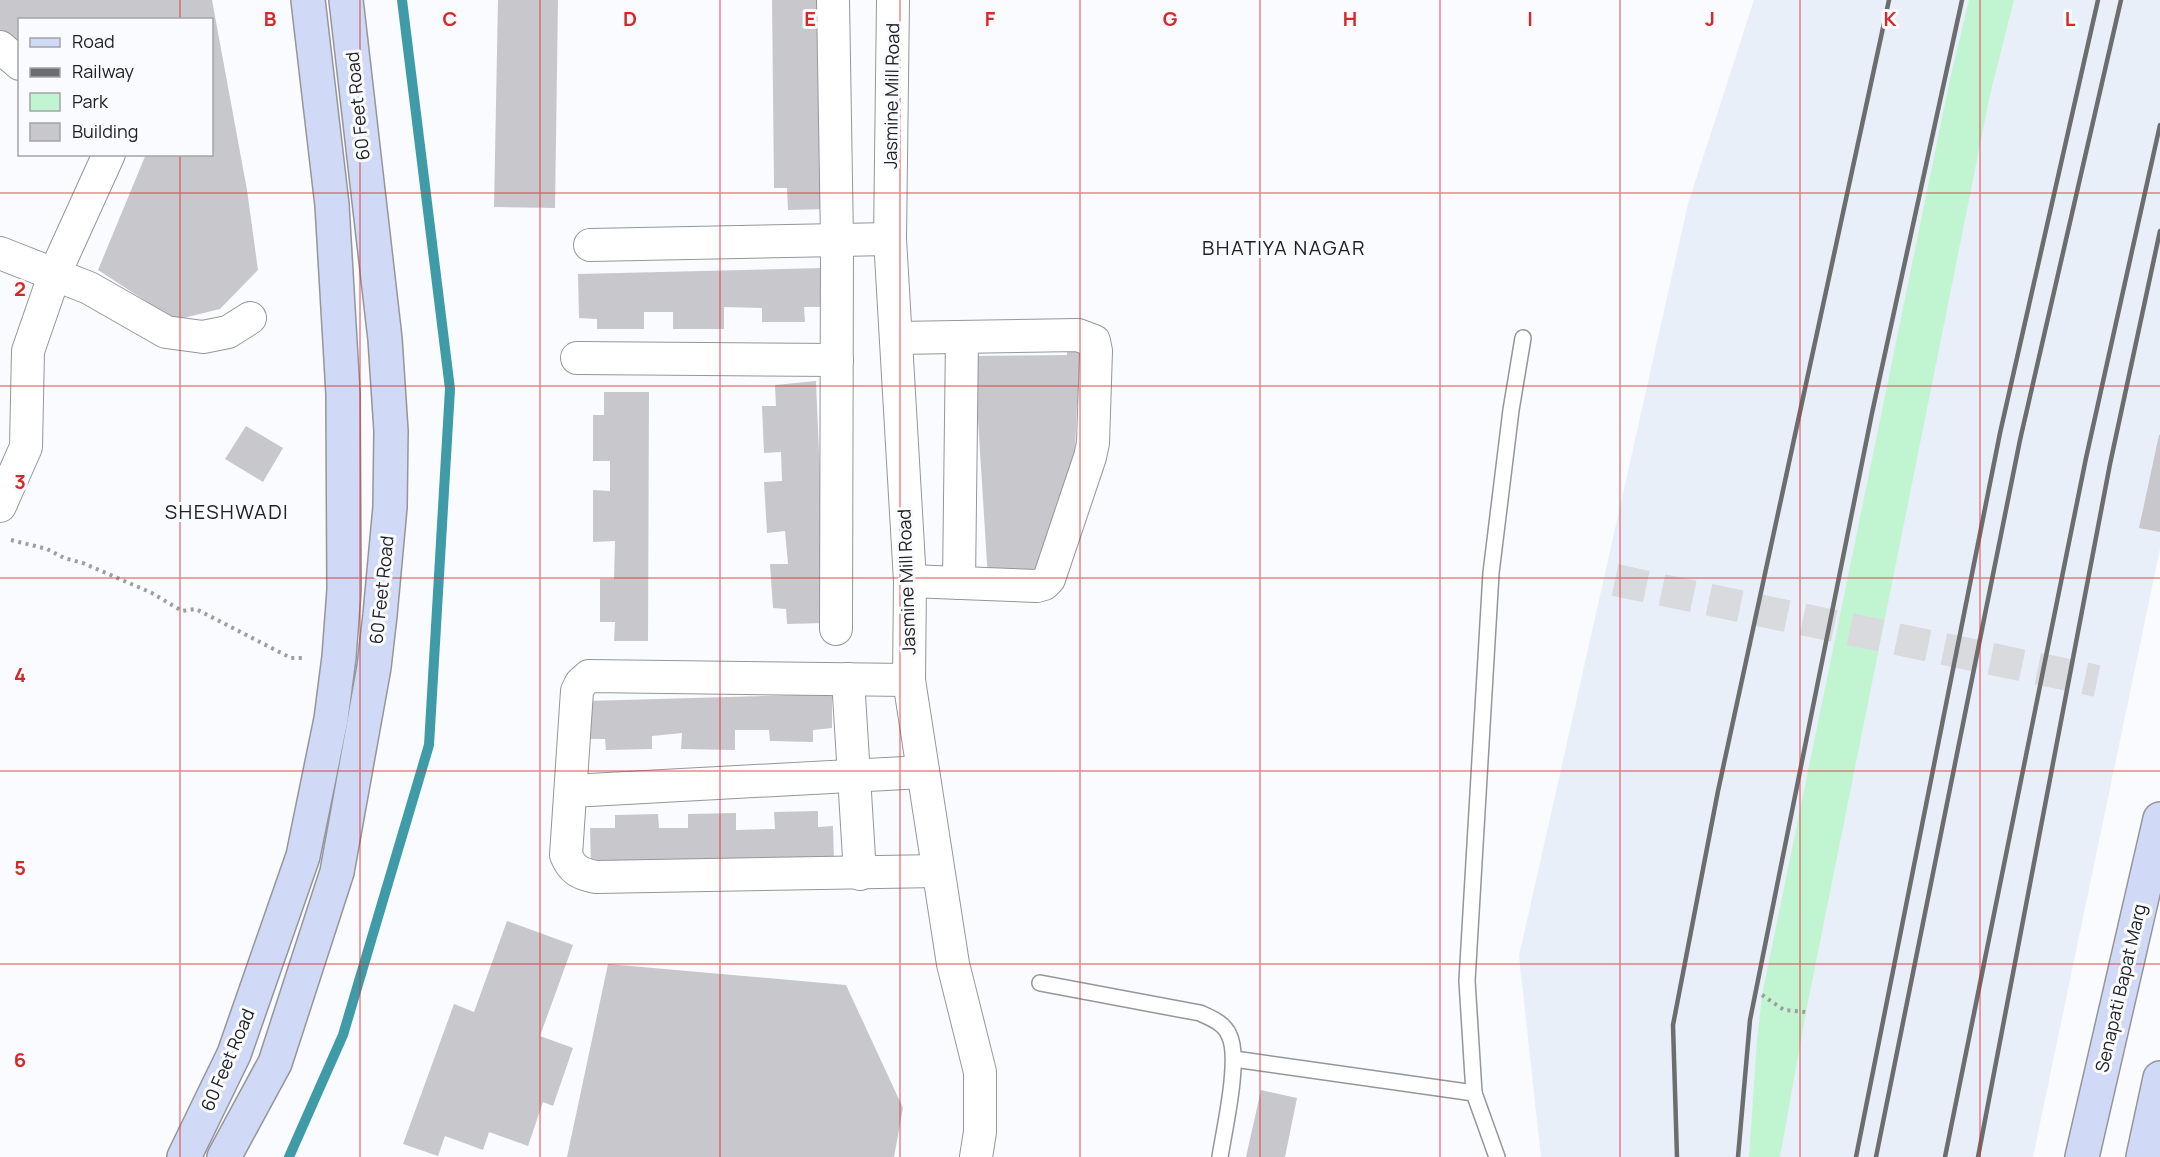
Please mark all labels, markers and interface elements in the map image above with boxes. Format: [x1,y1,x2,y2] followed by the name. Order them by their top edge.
[264,5,277,32] text: B
[443,5,457,32] text: C
[623,5,637,32] text: D
[804,5,816,32] text: E
[985,5,996,32] text: F
[1163,5,1178,32] text: G
[1343,5,1357,32] text: H
[1527,5,1533,32] text: I
[1705,5,1715,32] text: J
[1884,5,1897,32] text: K
[2065,5,2076,32] text: L
[18,18,213,156] legend
[878,23,904,169] street label: Jasmine Mill Road
[72,29,115,53] text: Road
[339,51,375,162] street label: 60 Feet Road
[72,59,134,83] text: Railway
[72,89,109,113] text: Park
[72,119,138,143] text: Building
[1202,234,1366,261] district label: BHATIYA NAGAR
[14,275,26,302] text: 2
[14,468,26,495] text: 3
[165,498,289,525] district label: SHESHWADI
[891,509,921,655] street label: Jasmine Mill Road
[363,534,399,645] street label: 60 Feet Road
[14,661,26,688] text: 4
[14,854,26,881] text: 5
[2089,901,2151,1074] street label: Senapati Bapat Marg
[195,1005,259,1114] street label: 60 Feet Road
[14,1046,26,1073] text: 6

